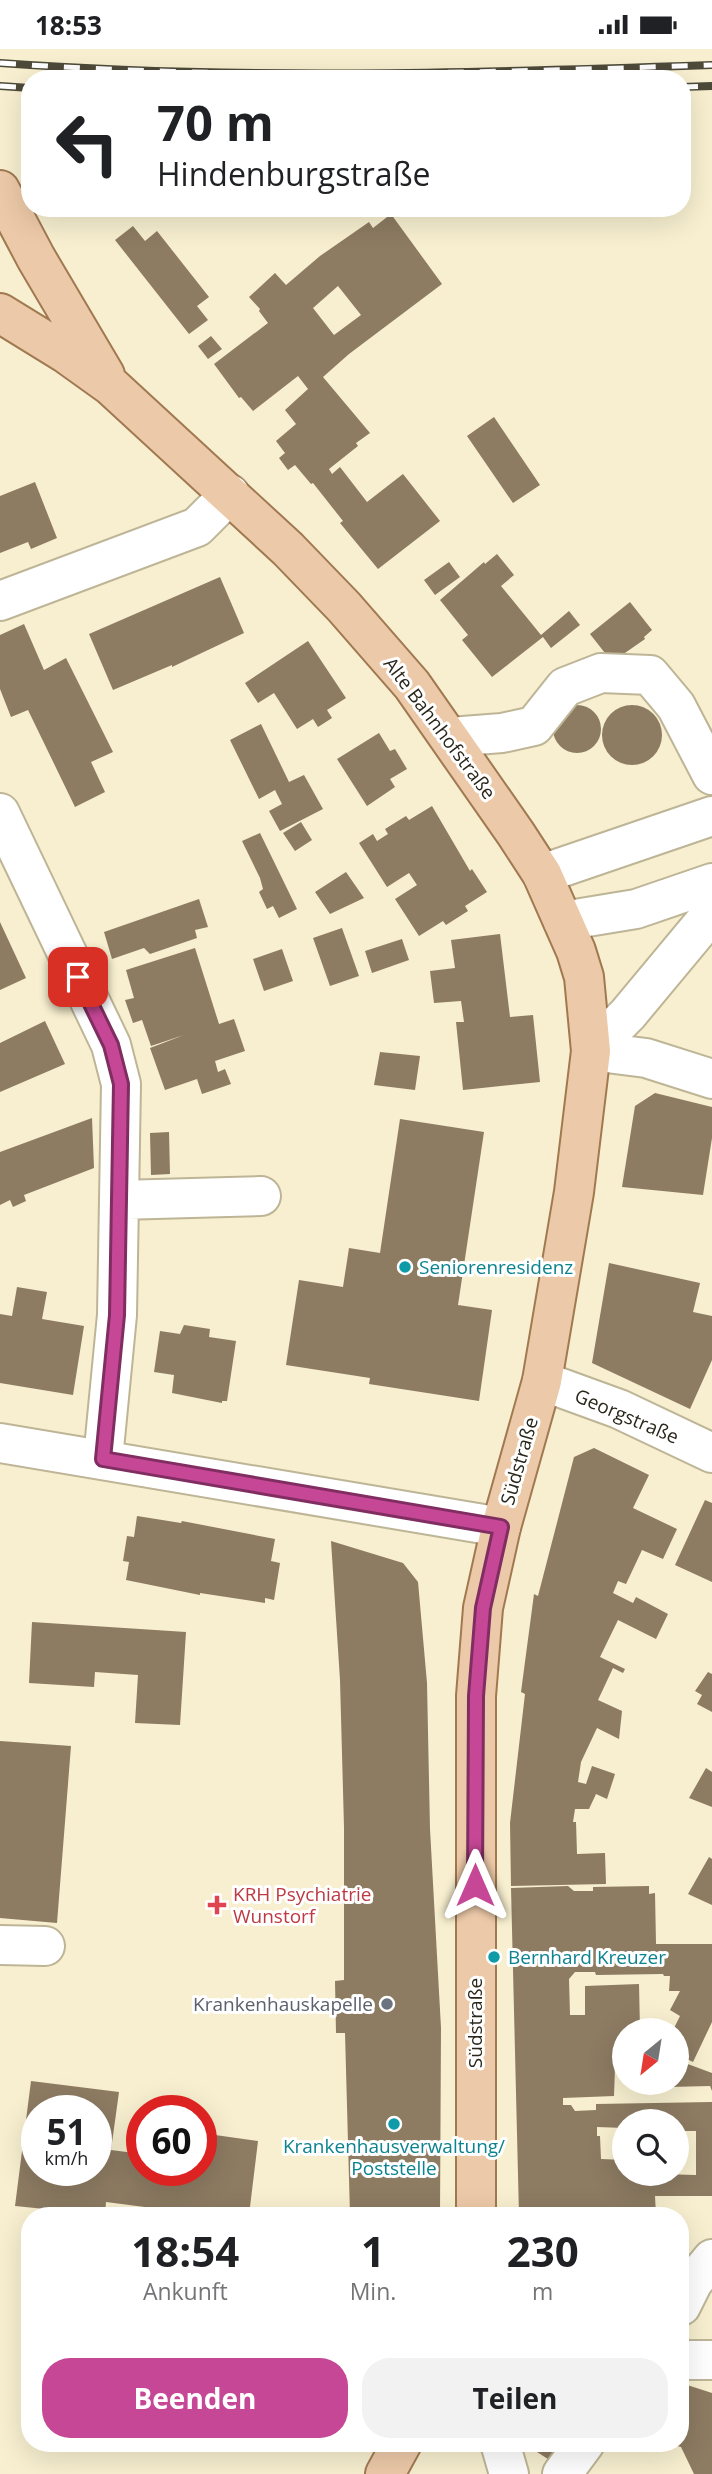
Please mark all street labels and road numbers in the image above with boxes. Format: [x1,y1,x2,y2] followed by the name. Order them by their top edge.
[378,652,502,804] street label: Alte Bahnhofstraße
[571,1382,683,1450] street label: Georgstraße
[494,1414,544,1508] street label: Südstraße
[462,1978,488,2068] street label: Südstraße

